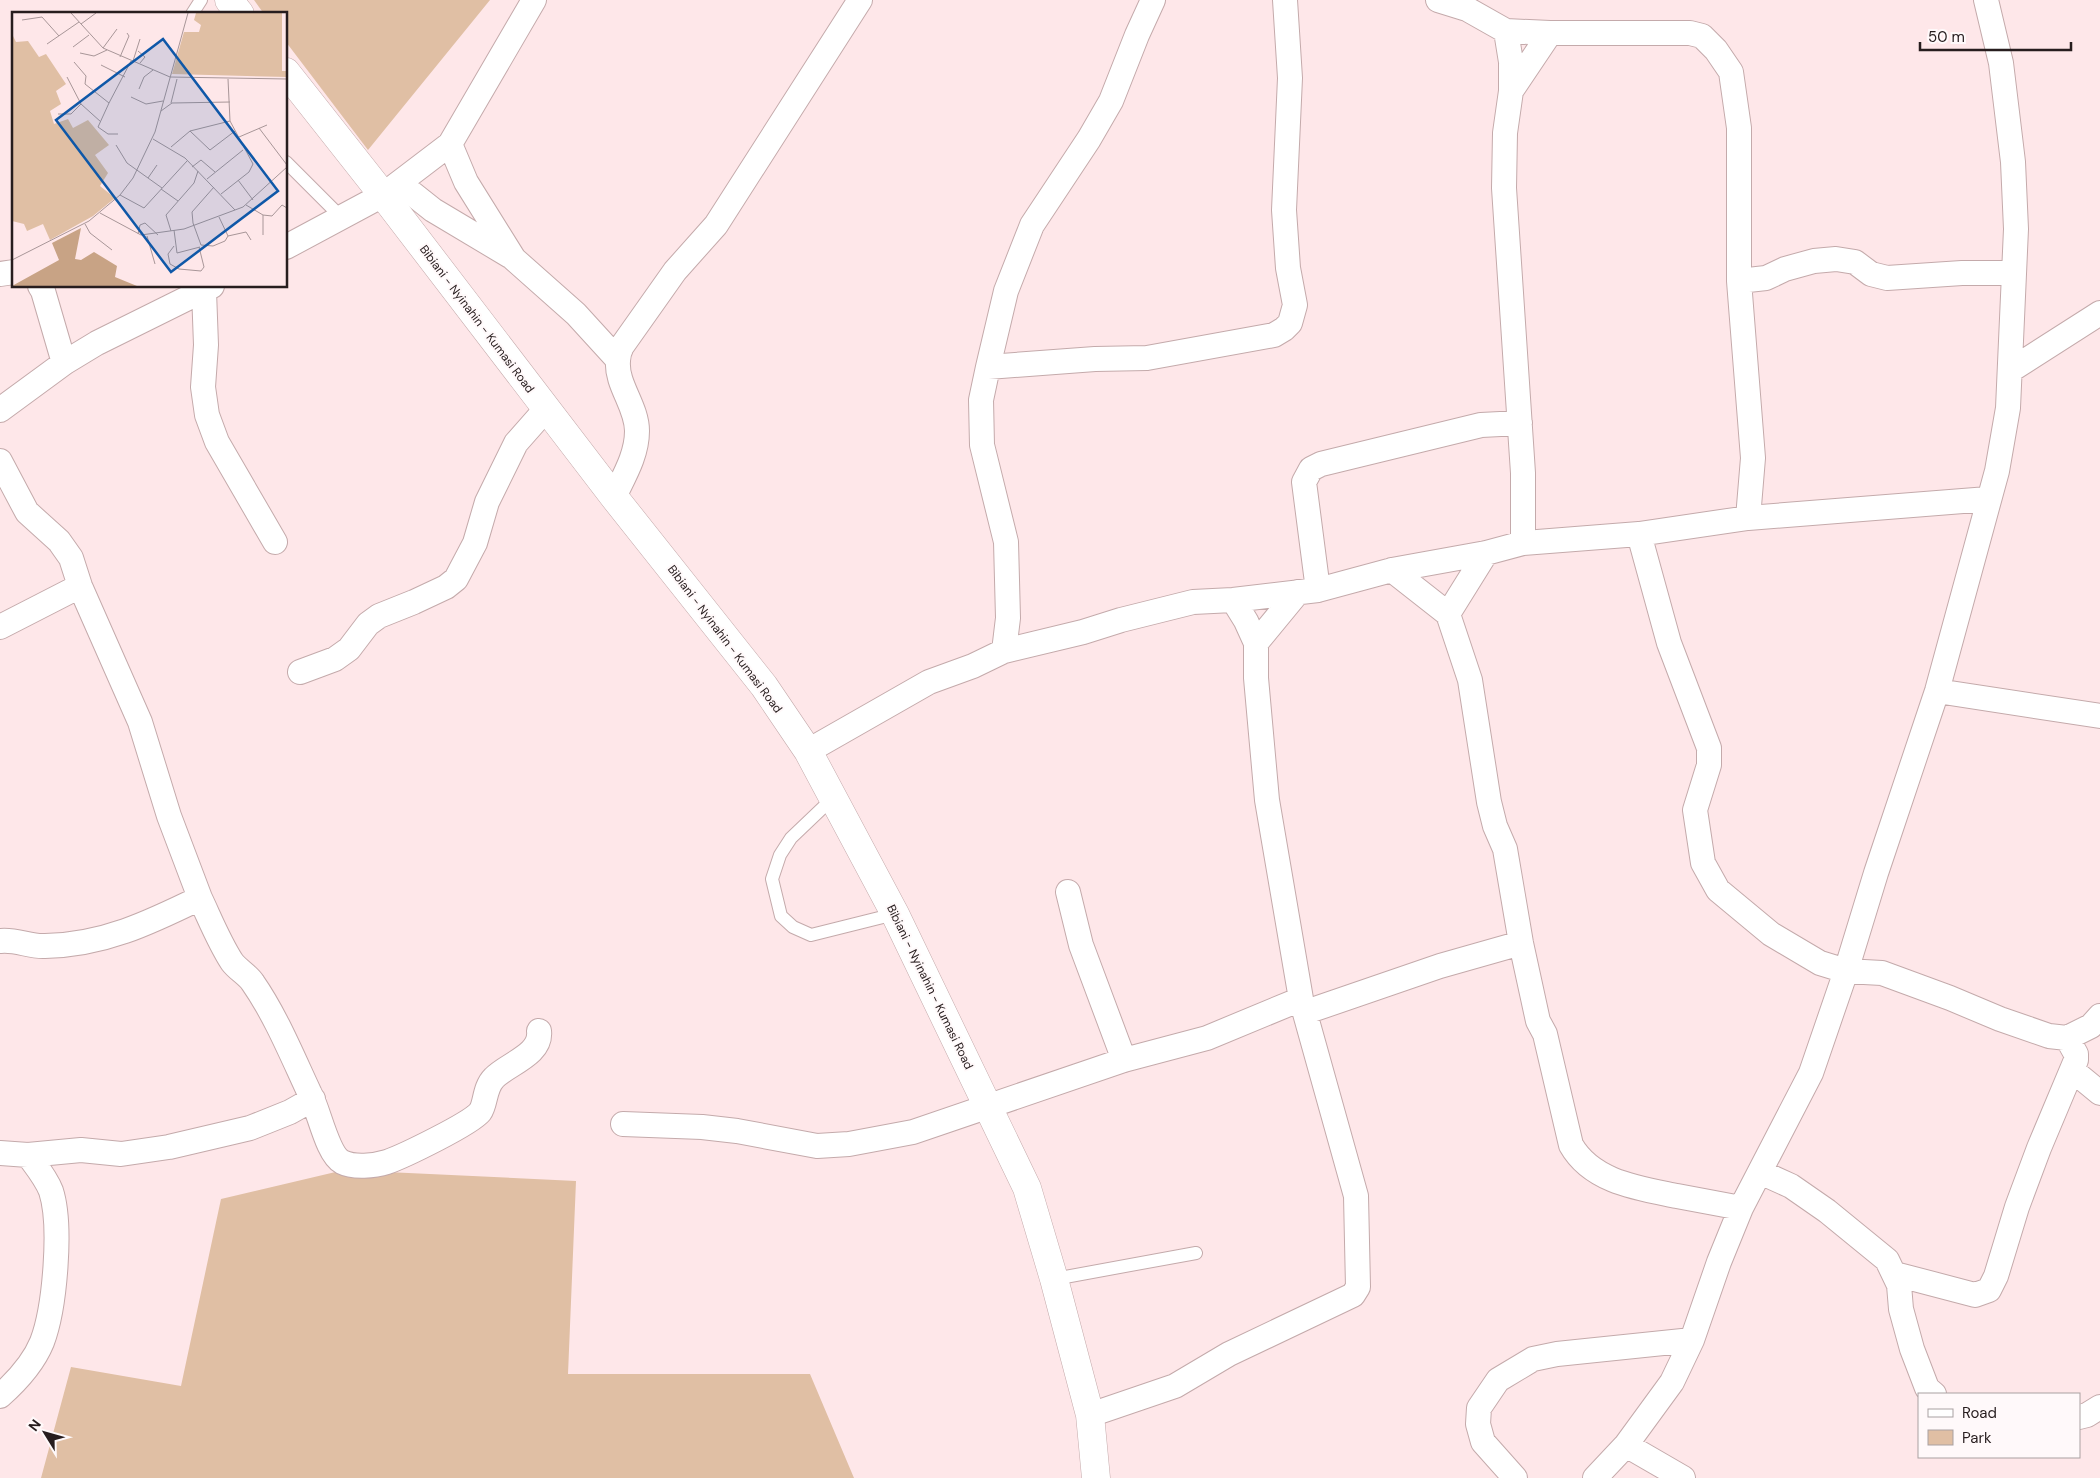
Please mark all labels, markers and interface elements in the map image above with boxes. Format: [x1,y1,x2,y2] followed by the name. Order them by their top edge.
[12,12,288,288] inset map
[1920,20,2071,52] scale bar
[1928,27,1965,47] text: 50 m
[416,242,538,396] street label: Bibiani - Nyinahin - Kumasi Road
[664,562,786,716] street label: Bibiani - Nyinahin - Kumasi Road
[883,902,977,1072] street label: Bibiani - Nyinahin - Kumasi Road
[1918,1393,2080,1458] legend
[1962,1403,1997,1423] text: Road
[20,1408,70,1458] north arrow
[24,1416,45,1435] text: N
[1962,1428,1992,1448] text: Park

